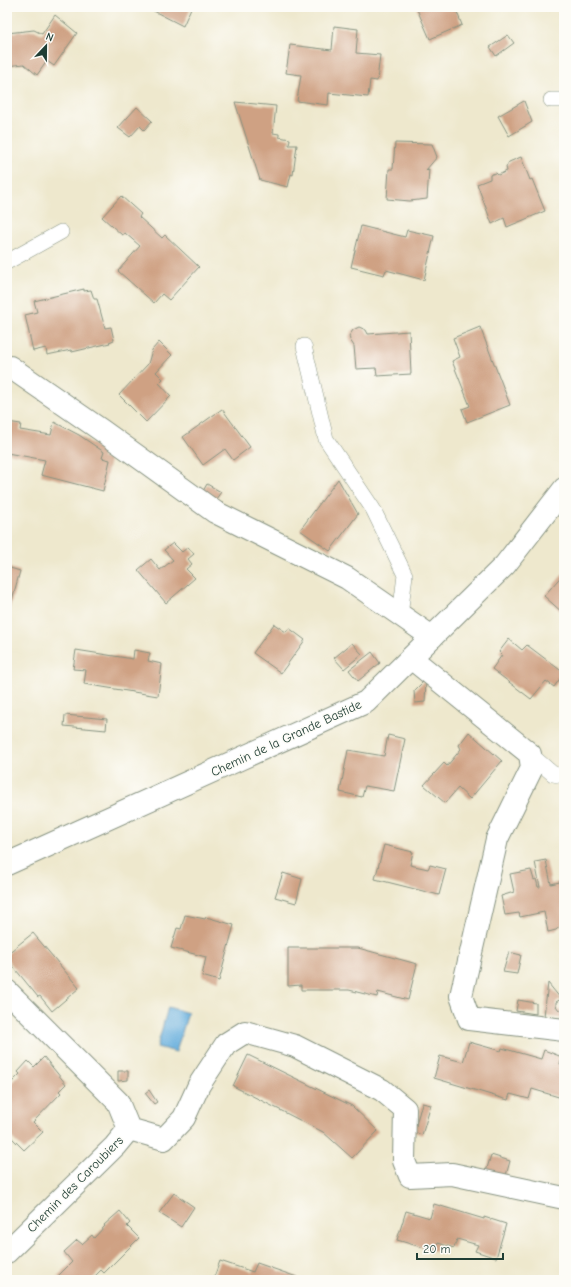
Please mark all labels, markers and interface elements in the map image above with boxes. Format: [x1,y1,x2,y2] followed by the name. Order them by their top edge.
[26,26,66,66] north arrow
[44,30,55,45] text: N
[208,696,364,780] street label: Chemin de la Grande Bastide
[24,1133,126,1235] street label: Chemin des Caroubiers
[417,1235,503,1261] scale bar
[423,1242,451,1256] text: 20 m

